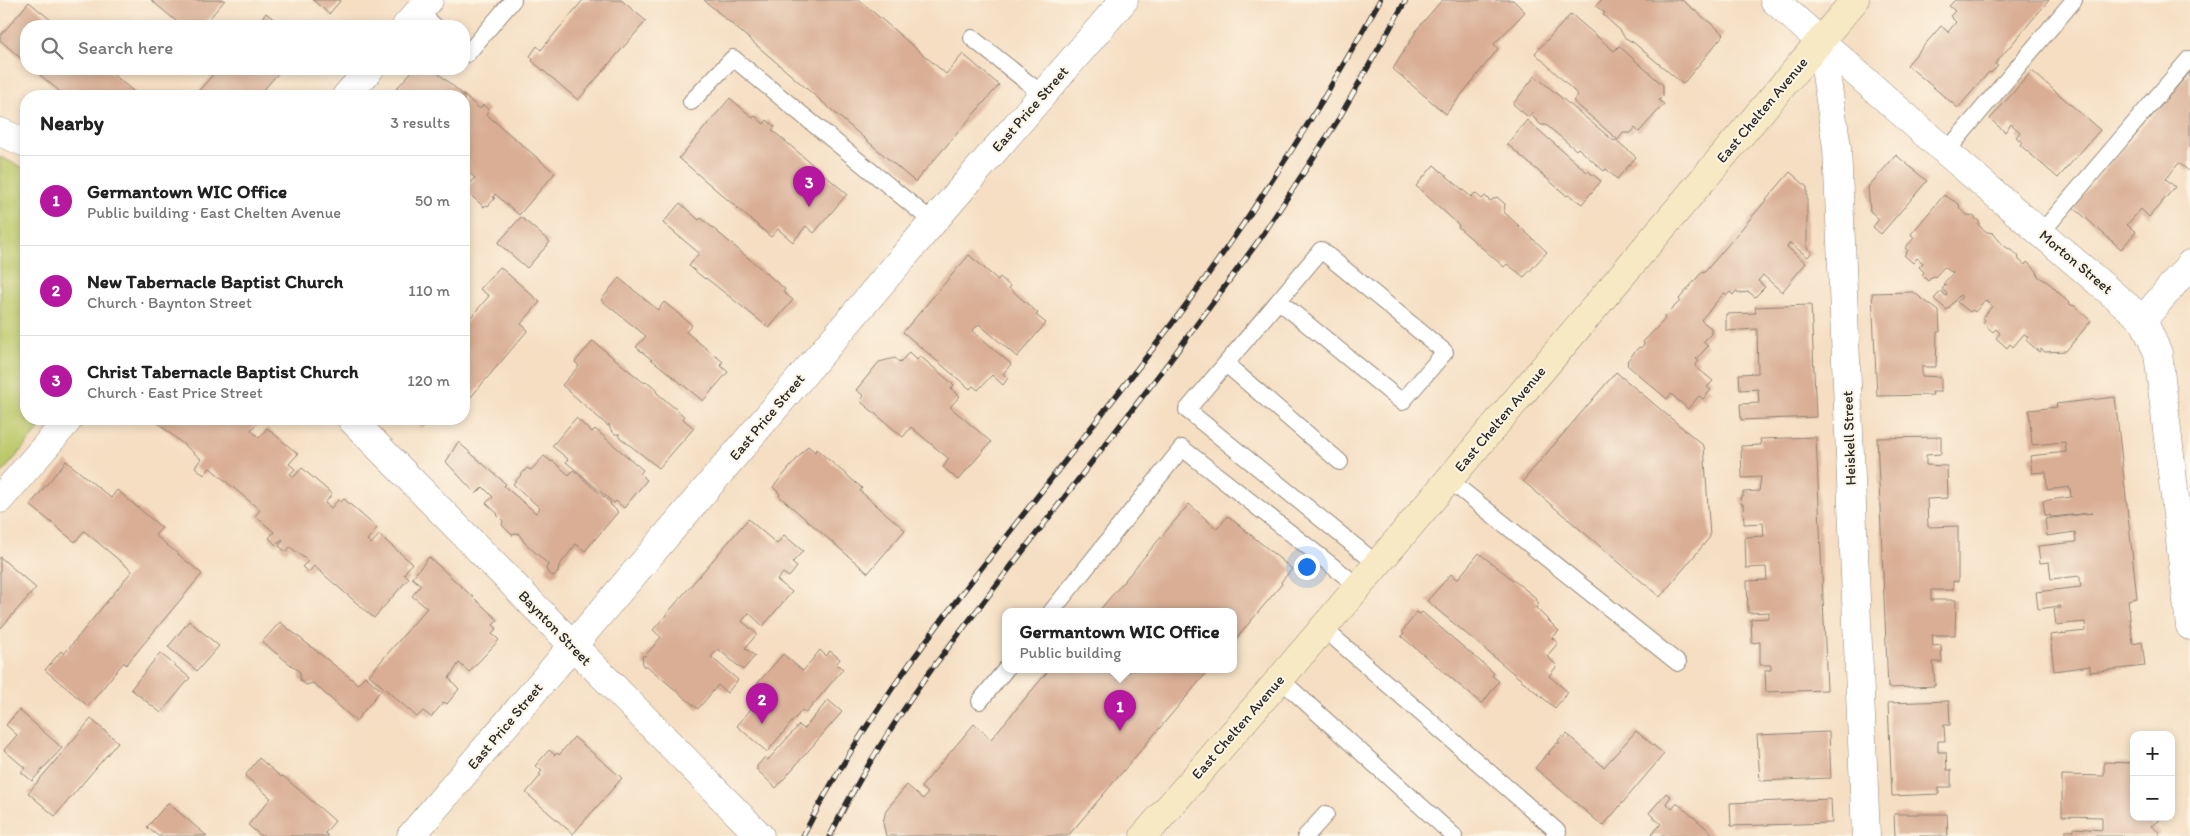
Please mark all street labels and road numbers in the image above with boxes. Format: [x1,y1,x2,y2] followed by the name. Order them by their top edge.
[1713,54,1811,166] street label: East Chelten Avenue
[988,62,1072,156] street label: East Price Street
[2036,226,2117,298] street label: Morton Street
[1451,363,1549,475] street label: East Chelten Avenue
[726,370,809,464] street label: East Price Street
[1838,390,1860,486] street label: Heiskell Street
[515,587,596,670] street label: Baynton Street
[1188,671,1288,783] street label: East Chelten Avenue
[464,679,547,773] street label: East Price Street

